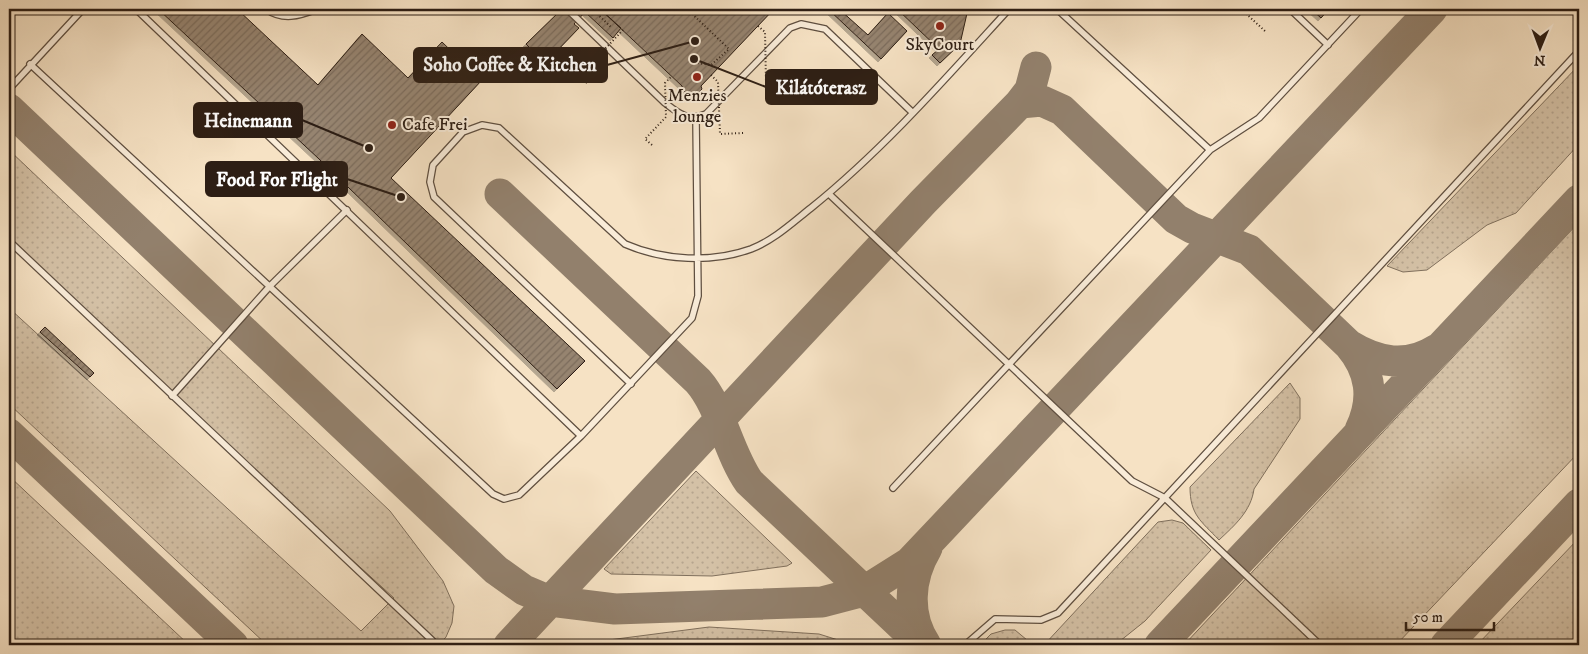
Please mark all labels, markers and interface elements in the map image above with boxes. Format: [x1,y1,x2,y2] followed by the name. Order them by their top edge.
[934,20,946,32] marker: SkyCourt
[1516,22,1566,72] north arrow
[906,34,975,56] place label: SkyCourt
[414,48,607,82] callout: Soho Coffee & Kitchen
[1533,51,1546,69] text: N
[423,54,598,77] text: Soho Coffee & Kitchen
[766,70,877,104] callout: Kilátóterasz
[691,71,703,83] marker: Menzies lounge
[775,77,867,100] text: Kilátóterasz
[668,85,726,128] place label: Menzies lounge
[194,103,302,137] callout: Heinemann
[204,110,293,133] text: Heinemann
[402,114,468,136] place label: Cafe Frei
[386,119,398,131] marker: Cafe Frei
[206,162,347,196] callout: Food For Flight
[216,169,339,192] text: Food For Flight
[1406,599,1493,631] scale bar
[1413,608,1443,627] text: 50 m

